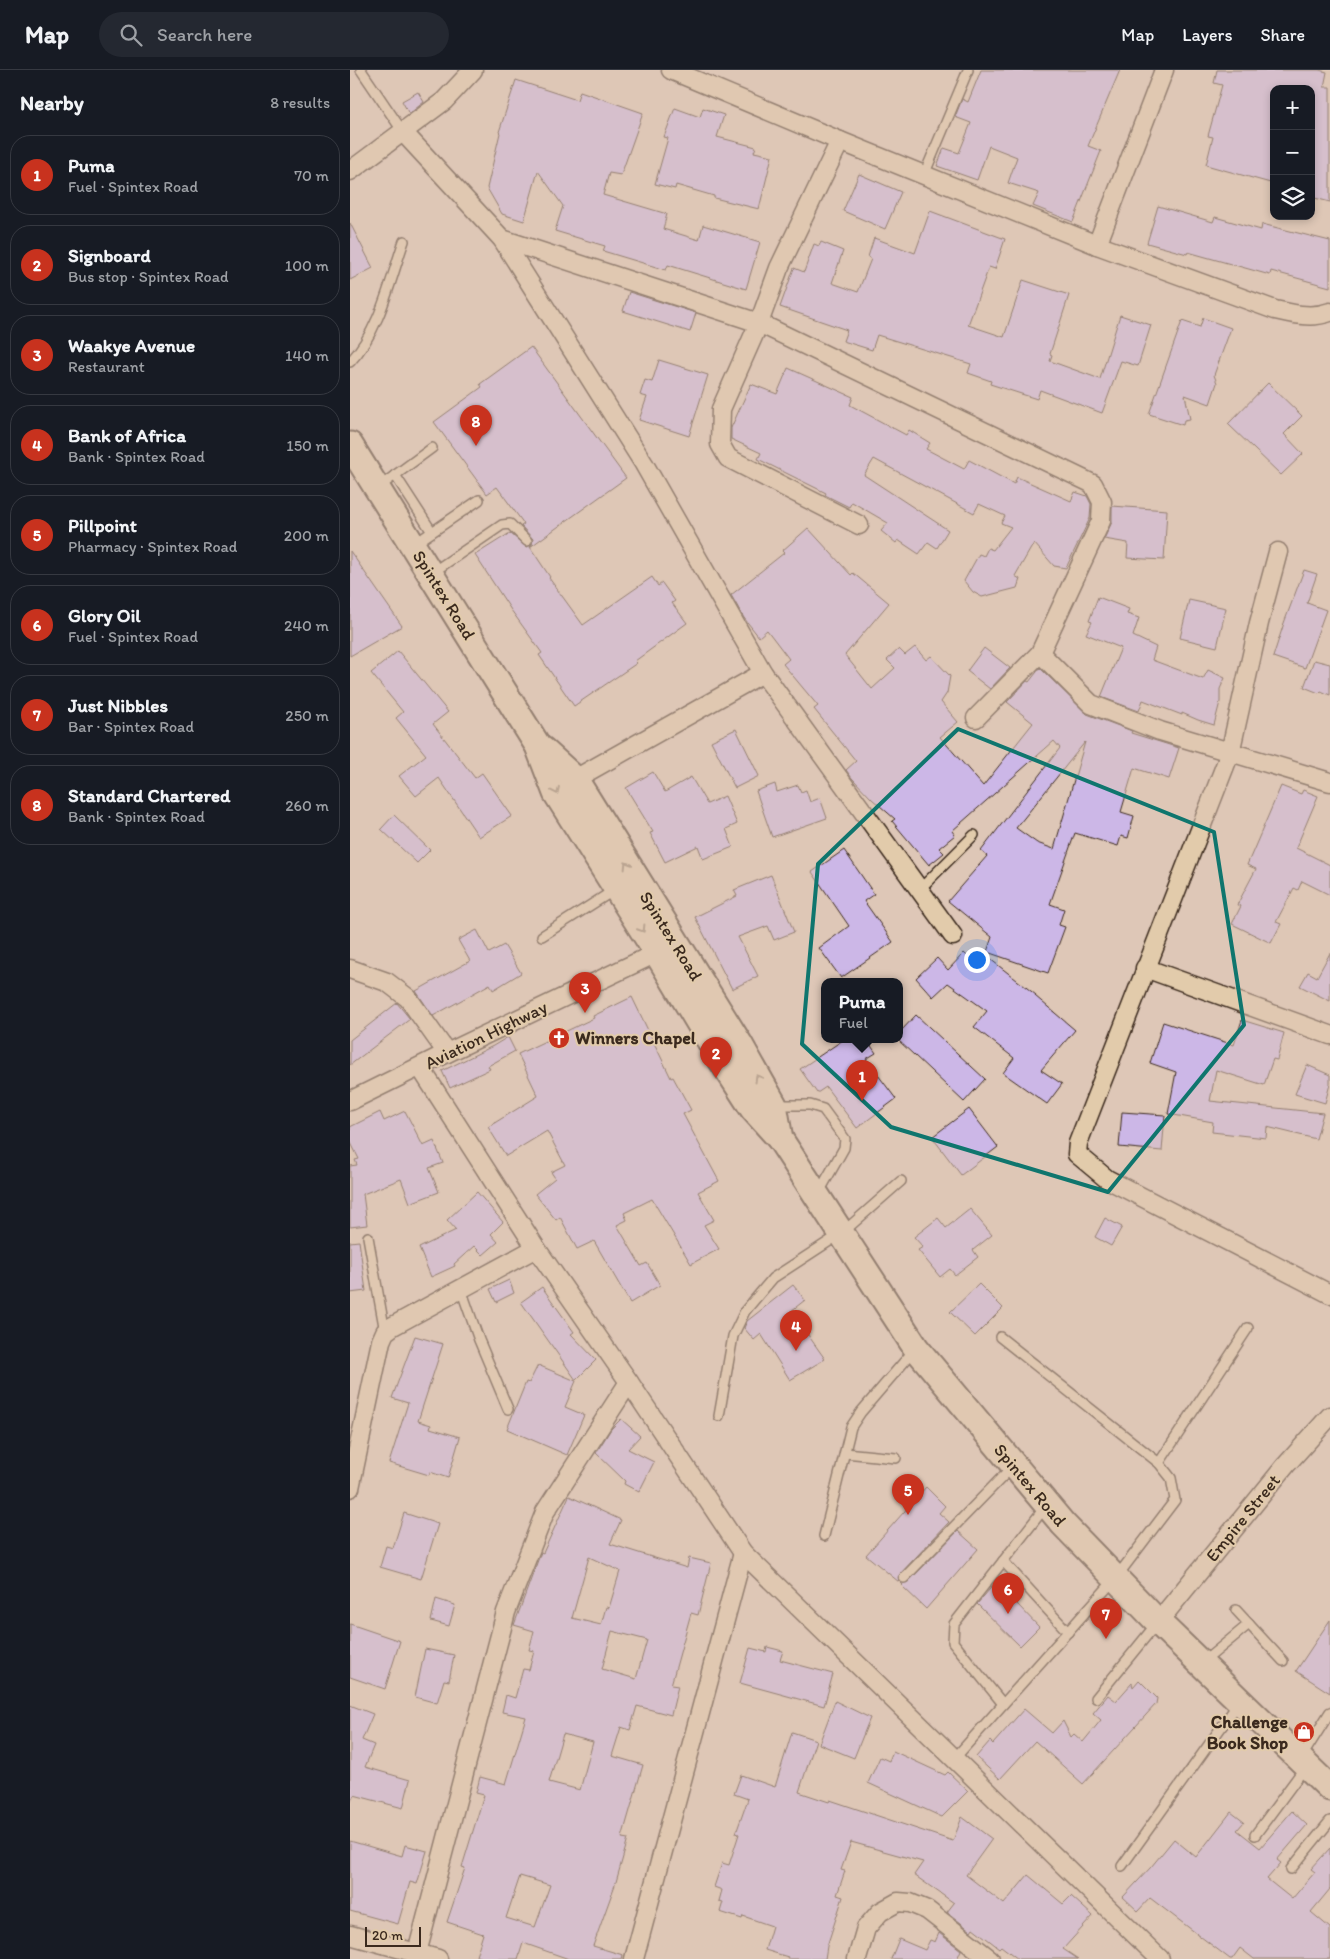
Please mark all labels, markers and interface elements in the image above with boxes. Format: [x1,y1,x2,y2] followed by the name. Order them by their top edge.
[99,12,449,57] search box
[25,20,69,49] text: Map
[117,21,145,49] icon: search
[157,23,252,46] text: Search here
[1121,24,1154,46] text: Map
[1182,24,1232,46] text: Layers
[1260,24,1305,46] text: Share
[1270,85,1315,220] map controls
[1270,85,1315,130] button: +
[20,90,84,115] text: Nearby
[270,93,330,112] text: 8 results
[1270,130,1315,175] button: −
[68,154,115,177] text: Puma
[33,166,41,185] text: 1
[294,166,329,185] text: 70 m
[1270,175,1315,220] button: layers
[68,177,198,196] text: Fuel · Spintex Road
[68,244,151,267] text: Signboard
[33,256,41,275] text: 2
[285,256,329,275] text: 100 m
[68,267,229,286] text: Bus stop · Spintex Road
[68,334,195,357] text: Waakye Avenue
[33,346,41,365] text: 3
[285,346,329,365] text: 140 m
[68,357,145,376] text: Restaurant
[460,405,492,446] pin: 8
[68,424,186,447] text: Bank of Africa
[32,436,42,455] text: 4
[286,436,329,455] text: 150 m
[68,447,205,466] text: Bank · Spintex Road
[68,514,137,537] text: Pillpoint
[33,526,41,545] text: 5
[284,526,329,545] text: 200 m
[68,537,237,556] text: Pharmacy · Spintex Road
[408,546,480,644] street label: Spintex Road
[68,604,141,627] text: Glory Oil
[33,616,41,635] text: 6
[284,616,329,635] text: 240 m
[68,627,198,646] text: Fuel · Spintex Road
[68,694,168,717] text: Just Nibbles
[33,706,41,725] text: 7
[285,706,329,725] text: 250 m
[68,717,194,736] text: Bar · Spintex Road
[68,784,230,807] text: Standard Chartered
[550,786,560,795] one-way arrow
[33,796,41,815] text: 8
[285,796,329,815] text: 260 m
[68,807,205,826] text: Bank · Spintex Road
[624,861,633,870] one-way arrow
[635,887,707,985] street label: Spintex Road
[635,924,645,933] one-way arrow
[964,947,990,973] your location
[569,972,601,1013] pin: 3
[821,978,903,1043] popup
[839,990,885,1013] text: Puma
[421,996,551,1074] street label: Aviation Highway
[839,1013,868,1032] text: Fuel
[547,1026,571,1050] church icon: Winners Chapel
[575,1027,697,1049] place label: Winners Chapel
[700,1037,732,1078] pin: 2
[846,1060,878,1101] pin: 1
[755,1074,765,1083] one-way arrow
[780,1310,812,1351] pin: 4
[989,1439,1071,1531] street label: Spintex Road
[1201,1470,1285,1566] street label: Empire Street
[892,1474,924,1515] pin: 5
[992,1573,1024,1614] pin: 6
[1090,1598,1122,1639] pin: 7
[1207,1711,1288,1754] place label: Challenge Book Shop
[1292,1720,1316,1744] shop icon: Challenge Book Shop
[365,1924,421,1947] scale bar
[372,1927,403,1944] text: 20 m

